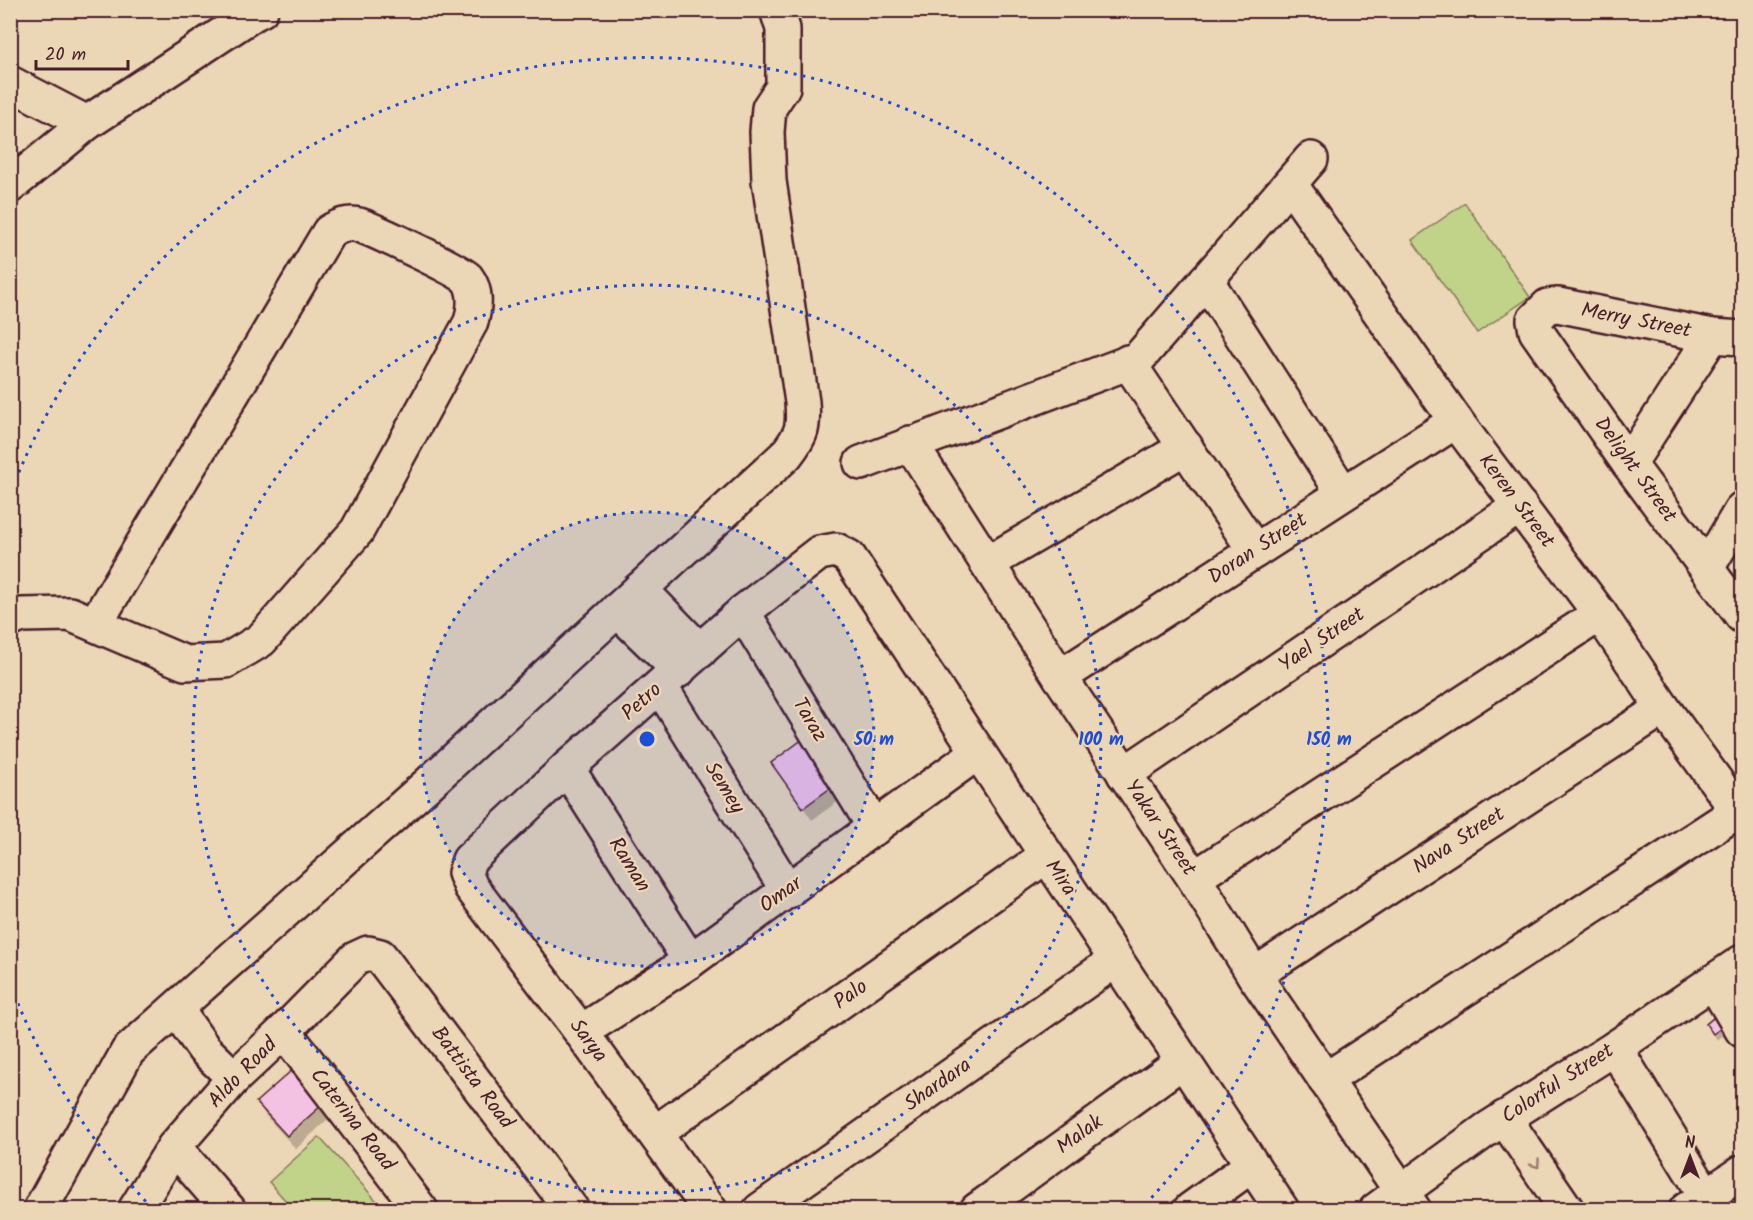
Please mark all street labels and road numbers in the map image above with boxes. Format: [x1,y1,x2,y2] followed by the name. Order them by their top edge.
[1578,294,1695,348] street label: Merry Street
[1585,410,1685,531] street label: Delight Street
[1469,447,1563,556] street label: Keren Street
[1202,504,1315,594] street label: Doran Street
[1272,598,1373,681] street label: Yael Street
[614,675,670,729] street label: Petro
[783,691,835,749] street label: Taraz
[695,755,753,821] street label: Semey
[1115,773,1205,884] street label: Yakar Street
[1406,798,1513,883] street label: Nava Street
[599,831,659,899] street label: Raman
[1036,853,1084,903] street label: Mira
[753,867,810,922] street label: Omar
[827,971,875,1019] street label: Palo
[560,1012,616,1070] street label: Sarya
[422,1019,522,1137] street label: Battista Road
[200,1029,286,1116] street label: Aldo Road
[1495,1035,1622,1133] street label: Colorful Street
[897,1050,979,1120] street label: Shardara
[301,1061,403,1179] street label: Caterina Road
[1050,1106,1111,1163] street label: Malak

